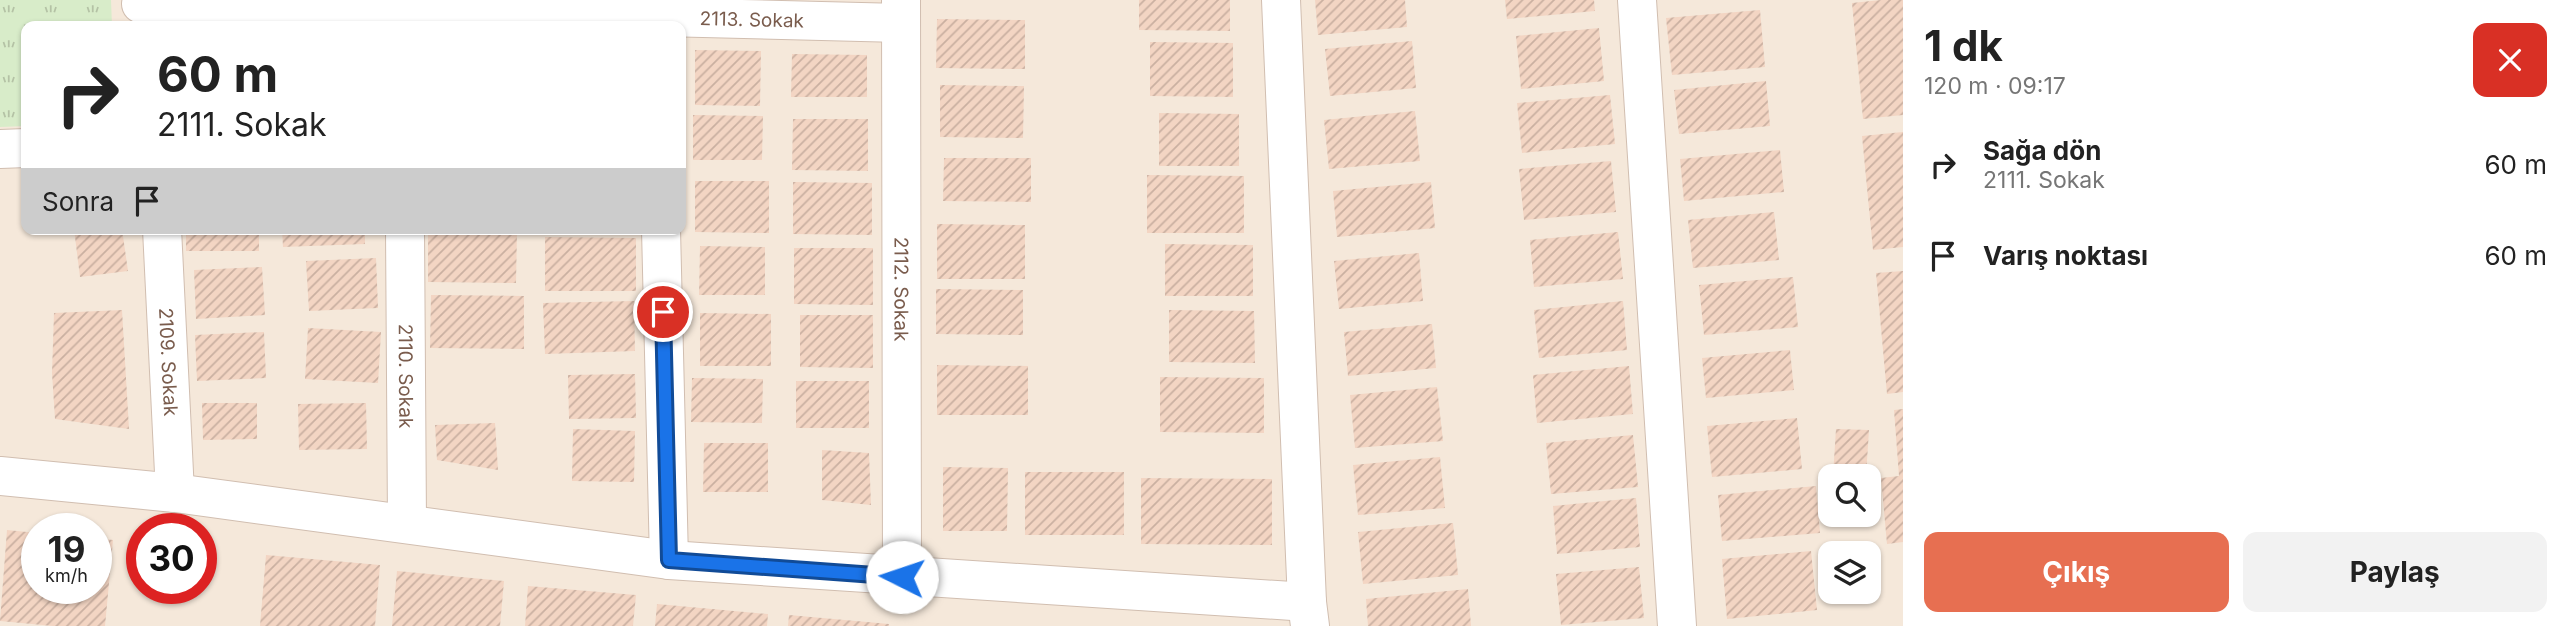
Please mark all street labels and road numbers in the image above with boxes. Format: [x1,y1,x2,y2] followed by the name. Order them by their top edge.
[699,6,805,32] street label: 2113. Sokak
[890,237,913,342] street label: 2112. Sokak
[154,307,183,417] street label: 2109. Sokak
[394,324,418,429] street label: 2110. Sokak

